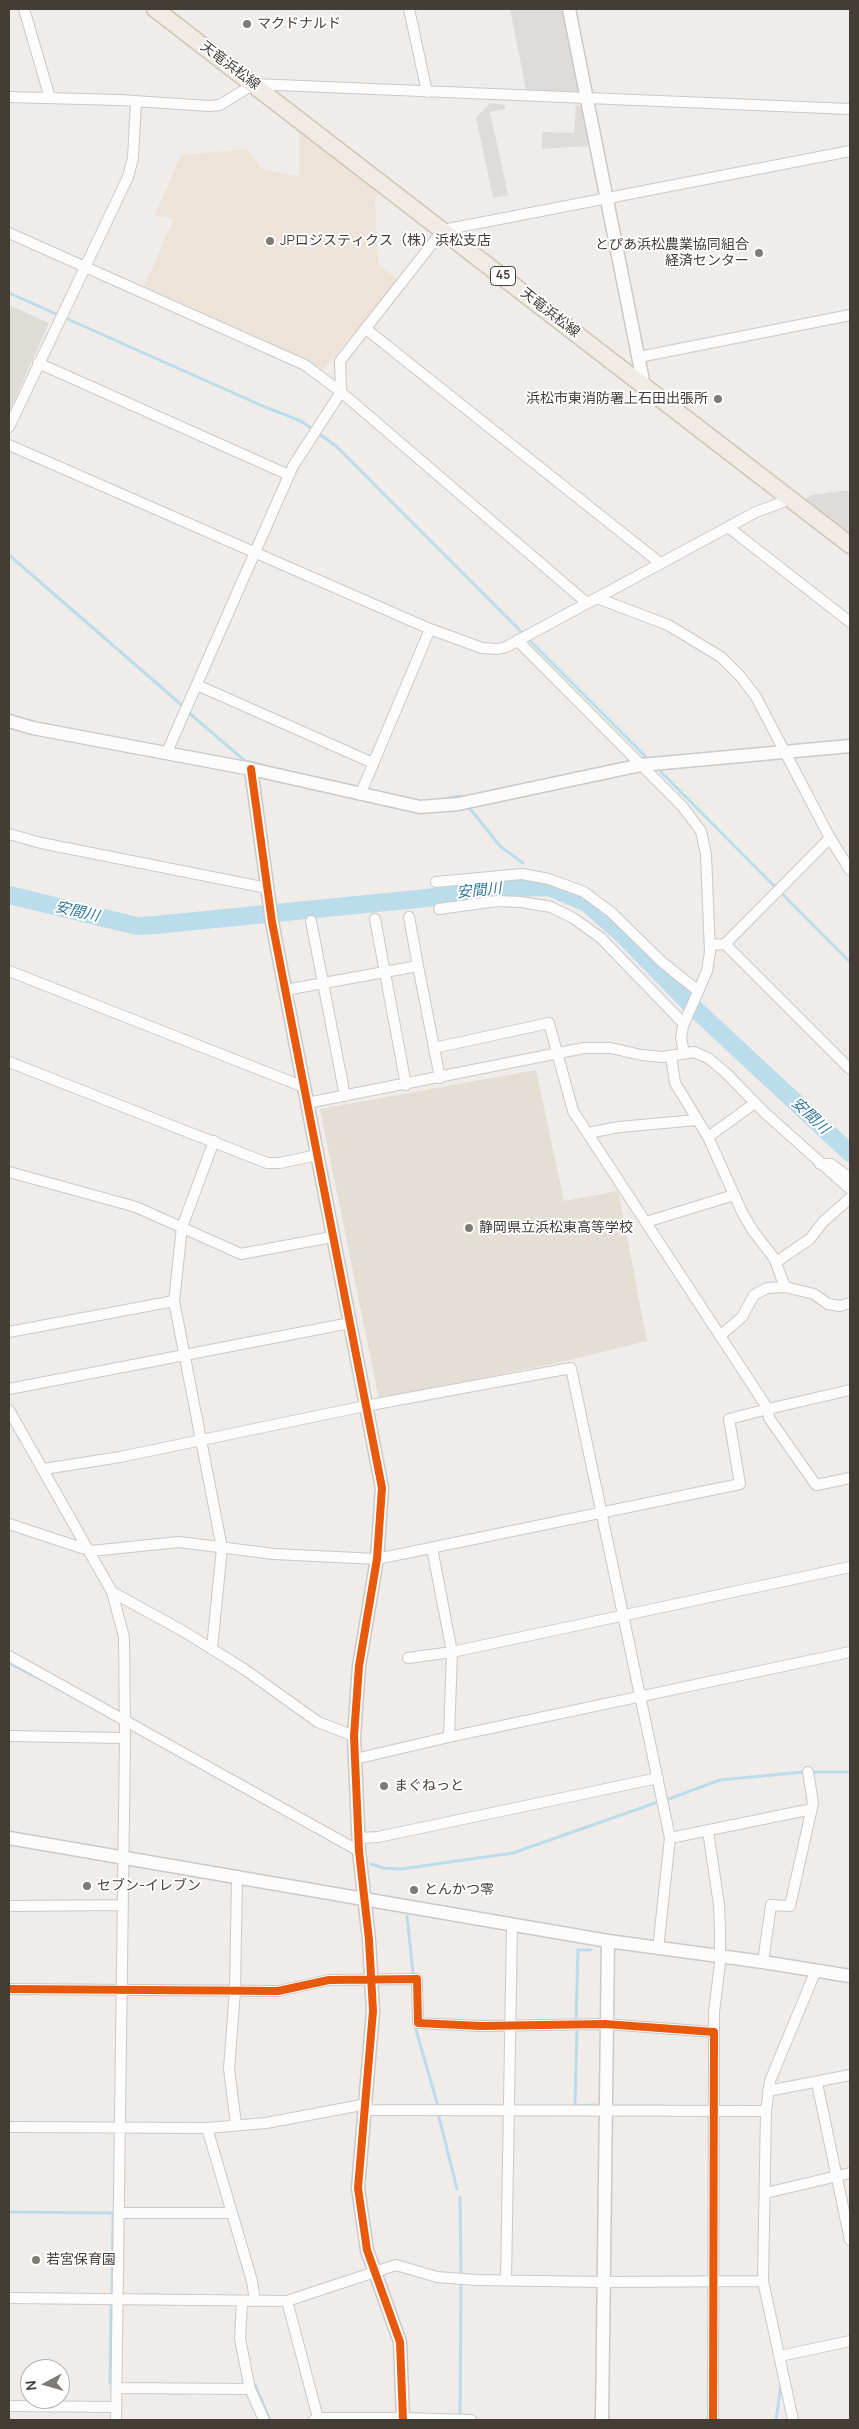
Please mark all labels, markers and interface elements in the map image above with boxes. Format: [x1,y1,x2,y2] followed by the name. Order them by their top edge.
[257,16,341,32] place label: マクドナルド
[241,18,253,30] marker: マクドナルド
[197,38,263,94] street label: 天竜浜松線
[280,233,491,249] place label: JPロジスティクス（株）浜松支店
[264,235,276,247] marker: JPロジスティクス（株）浜松支店
[595,237,749,270] place label: とぴあ浜松農業協同組合 経済センター
[753,247,765,259] marker: とぴあ浜松農業協同組合 経済センター
[490,266,516,286] road number: 45
[517,285,583,341] street label: 天竜浜松線
[526,391,708,407] place label: 浜松市東消防署上石田出張所
[712,393,724,405] marker: 浜松市東消防署上石田出張所
[456,880,502,902] water label: 安間川
[53,898,101,926] water label: 安間川
[787,1094,833,1138] water label: 安間川
[479,1220,633,1236] place label: 静岡県立浜松東高等学校
[463,1222,475,1234] marker: 静岡県立浜松東高等学校
[394,1778,464,1794] place label: まぐねっと
[378,1780,390,1792] marker: まぐねっと
[97,1878,201,1894] place label: セブン-イレブン
[81,1880,93,1892] marker: セブン-イレブン
[424,1882,494,1898] place label: とんかつ零
[408,1884,420,1896] marker: とんかつ零
[46,2252,116,2268] place label: 若宮保育園
[30,2254,42,2266] marker: 若宮保育園
[20,2359,70,2409] north arrow
[21,2380,41,2392] text: N

